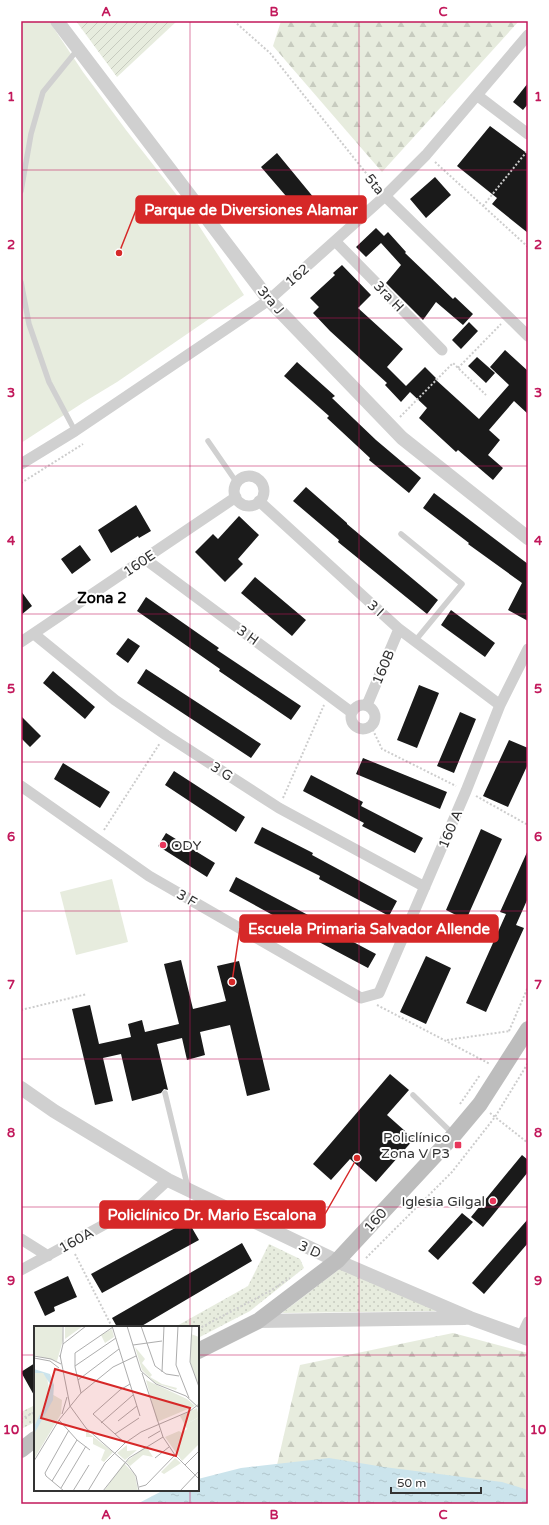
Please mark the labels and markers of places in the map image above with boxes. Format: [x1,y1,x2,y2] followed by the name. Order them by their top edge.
[136,196,366,223] callout: Parque de Diversiones Alamar
[171,837,201,854] place label: ODY
[158,840,168,850] marker: ODY
[240,915,498,942] callout: Escuela Primaria Salvador Allende
[381,1129,450,1162] place label: Policlínico Zona V P3
[453,1140,463,1150] marker: Policlínico Zona V P3
[401,1193,485,1210] place label: Iglesia Gilgal
[488,1196,498,1206] marker: Iglesia Gilgal
[100,1201,325,1228] callout: Policlínico Dr. Mario Escalona

